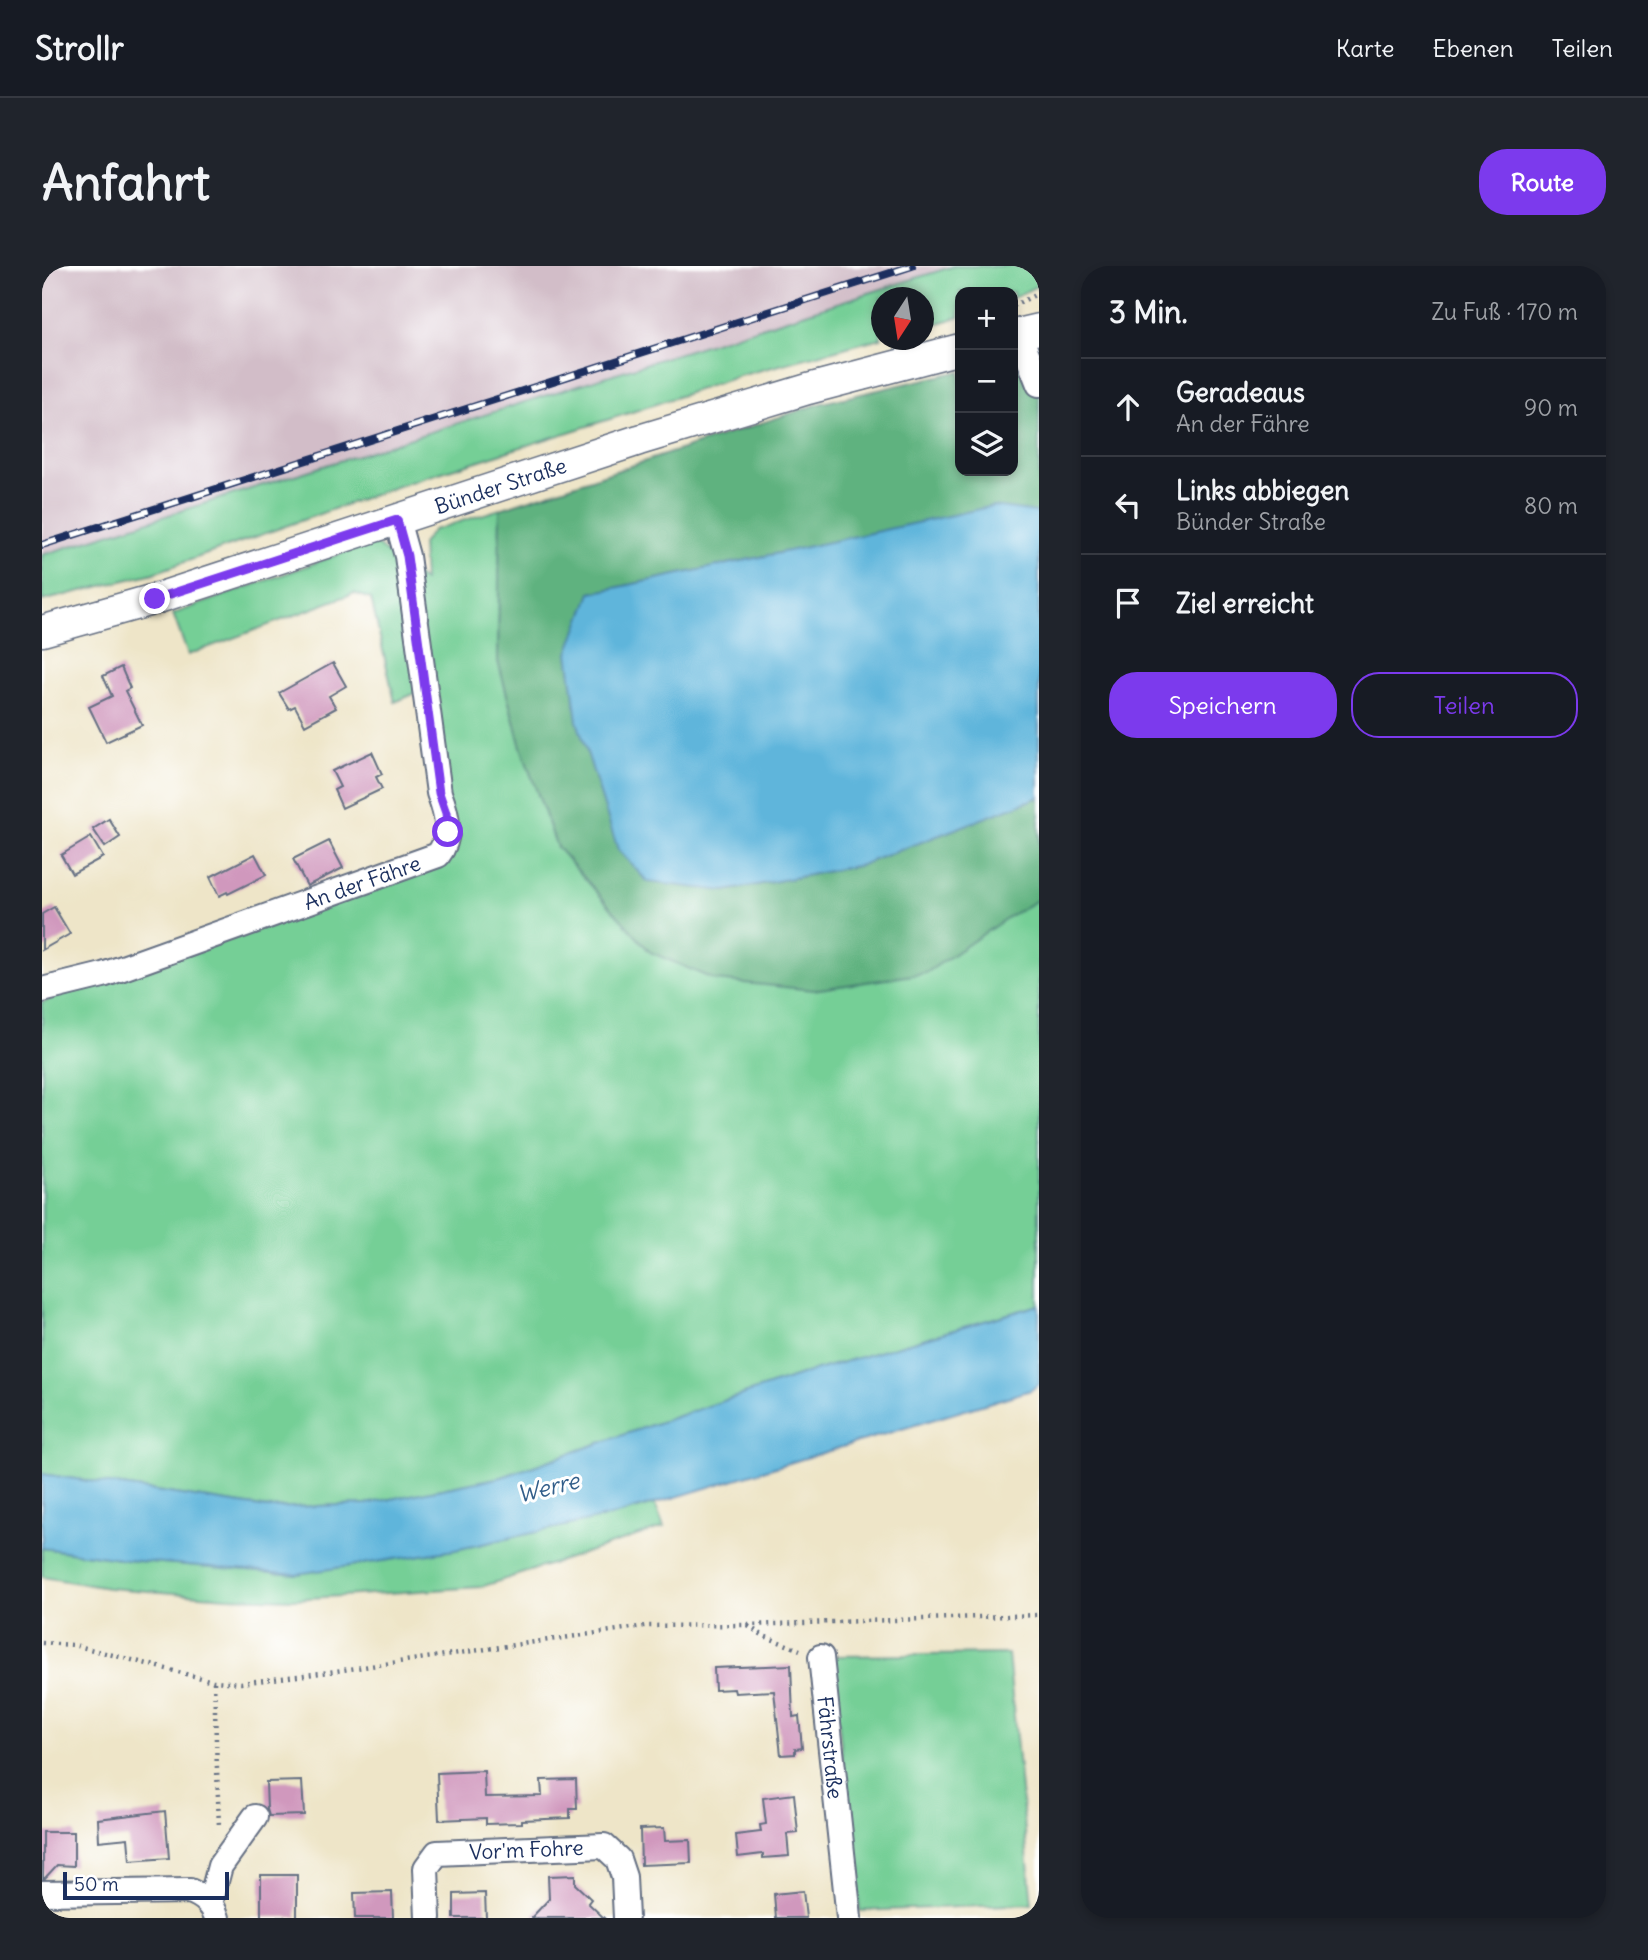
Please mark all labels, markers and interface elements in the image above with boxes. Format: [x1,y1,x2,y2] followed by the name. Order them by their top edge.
[35,27,124,69] text: Strollr
[1336,33,1395,63] text: Karte
[1433,33,1514,63] text: Ebenen
[1552,33,1613,63] text: Teilen
[1479,149,1606,215] button: Route
[42,152,210,213] text: Anfahrt
[871,287,934,350] north arrow
[955,287,1018,476] map controls
[955,287,1018,350] button: +
[1109,293,1188,331] text: 3 Min.
[1431,297,1578,326] text: Zu Fuß · 170 m
[955,350,1018,413] button: −
[1176,376,1305,409] text: Geradeaus
[1109,388,1147,426] icon: ahead
[1524,393,1578,422] text: 90 m
[1176,409,1310,438] text: An der Fähre
[955,413,1018,476] button: layers
[431,451,570,520] street label: Bünder Straße
[1176,474,1349,507] text: Links abbiegen
[1109,486,1147,524] icon: left
[1524,491,1578,520] text: 80 m
[1176,507,1326,536] text: Bünder Straße
[139,583,170,614] route end
[1109,584,1147,622] icon: arrive
[1176,587,1314,620] text: Ziel erreicht
[1109,672,1337,738] button: Speichern
[1351,672,1578,738] button: Teilen
[432,816,463,847] route start
[300,849,424,916] street label: An der Fähre
[514,1465,584,1509] water label: Werre
[812,1695,850,1800] street label: Fährstraße
[469,1833,584,1865] street label: Vor'm Fohre
[63,1869,229,1901] scale bar
[74,1872,119,1896] text: 50 m

